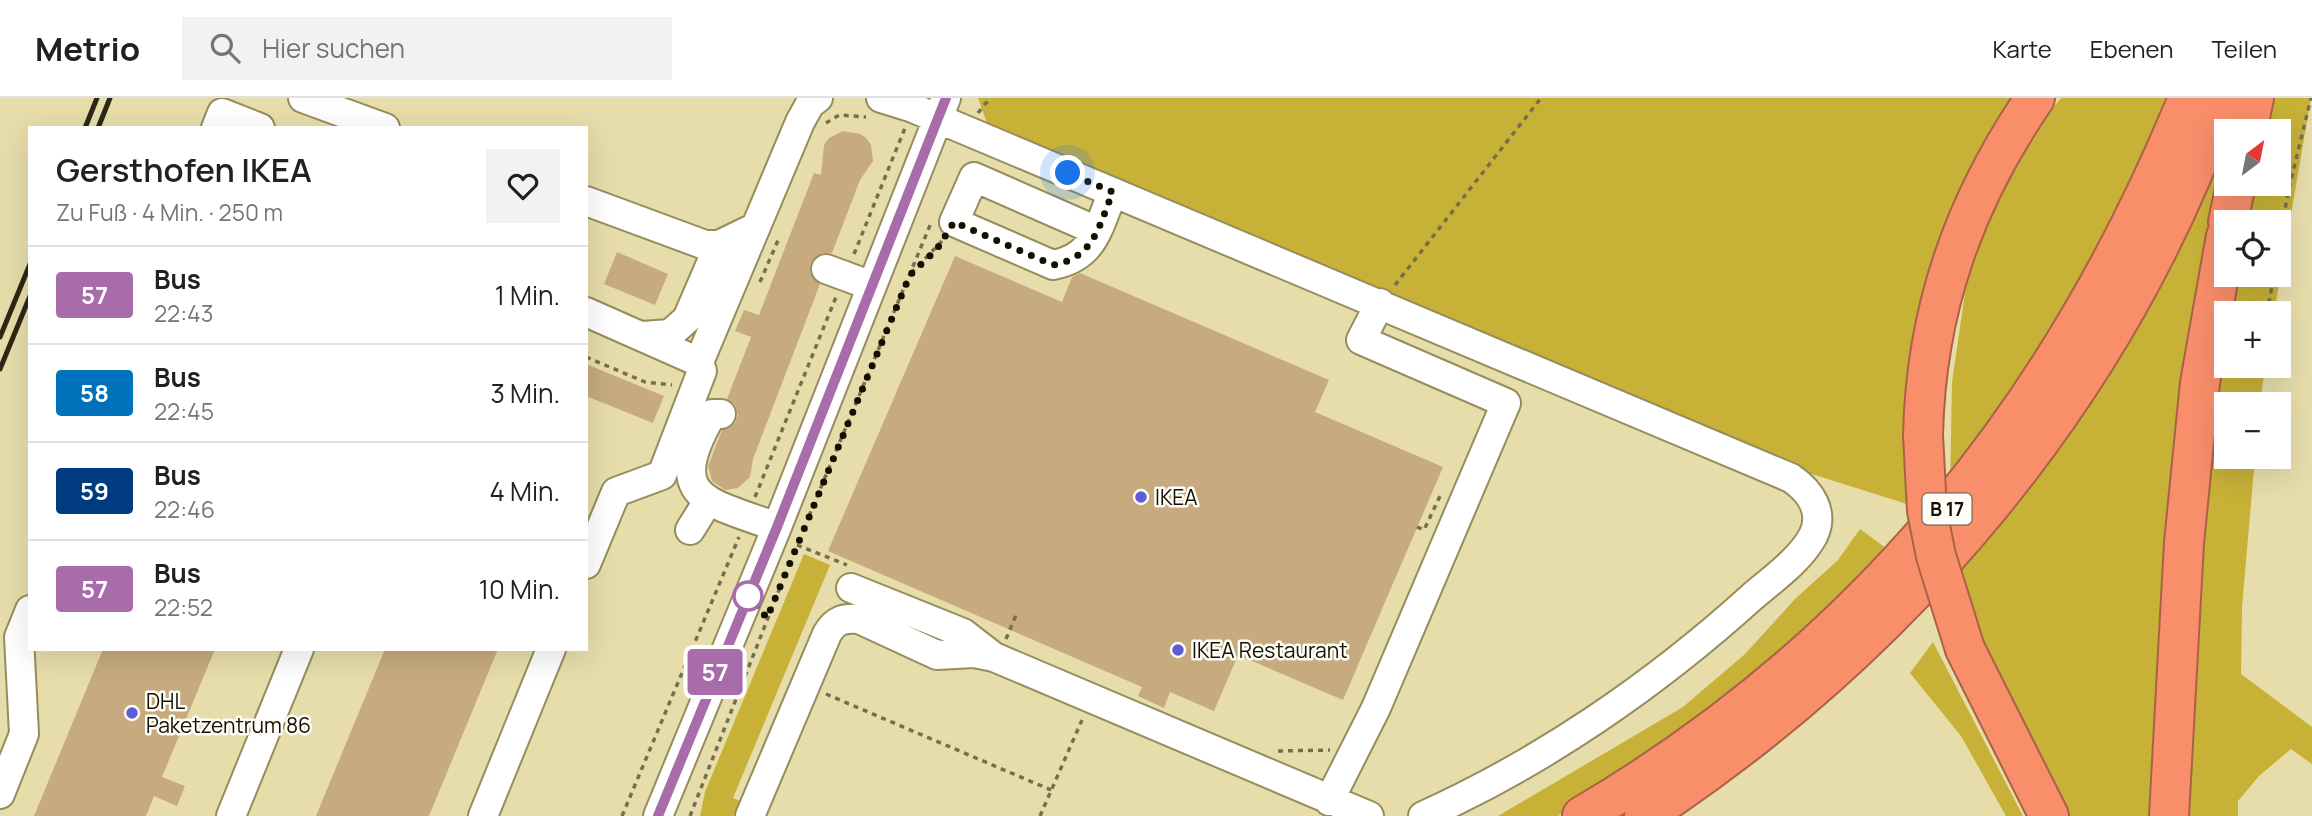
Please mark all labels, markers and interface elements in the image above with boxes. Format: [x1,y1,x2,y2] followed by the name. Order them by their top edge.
[182,17,672,80] search box
[35,26,140,71] text: Metrio
[206,29,244,67] icon: search
[262,30,405,66] text: Hier suchen
[1992,32,2052,65] text: Karte
[2090,32,2173,65] text: Ebenen
[2211,32,2277,65] text: Teilen
[2214,119,2291,196] north arrow
[2214,119,2291,469] map controls
[56,147,312,192] text: Gersthofen IKEA
[486,149,560,223] button: heart
[1050,155,1085,190] your location
[56,196,283,228] text: Zu Fuß · 4 Min. · 250 m
[2214,210,2291,287] button: locate
[154,261,201,297] text: Bus
[495,277,560,313] text: 1 Min.
[81,278,108,311] text: 57
[154,297,213,329] text: 22:43
[2214,301,2291,378] button: +
[154,359,201,395] text: Bus
[490,375,560,411] text: 3 Min.
[80,376,109,409] text: 58
[2214,392,2291,469] button: −
[154,395,214,427] text: 22:45
[154,457,201,493] text: Bus
[490,473,560,509] text: 4 Min.
[80,474,109,507] text: 59
[1155,483,1198,511] place label: IKEA
[1133,489,1149,505] marker: IKEA
[154,493,215,525] text: 22:46
[1923,494,1972,524] road number: B 17
[154,555,201,591] text: Bus
[479,571,560,607] text: 10 Min.
[81,572,108,605] text: 57
[733,581,763,611] unlabelled marker
[154,591,213,623] text: 22:52
[1192,636,1348,664] place label: IKEA Restaurant
[1170,642,1186,658] marker: IKEA Restaurant
[684,649,746,695] line badge: 57
[702,655,728,688] text: 57
[146,687,311,739] place label: DHL Paketzentrum 86
[124,705,140,721] marker: DHL Paketzentrum 86

